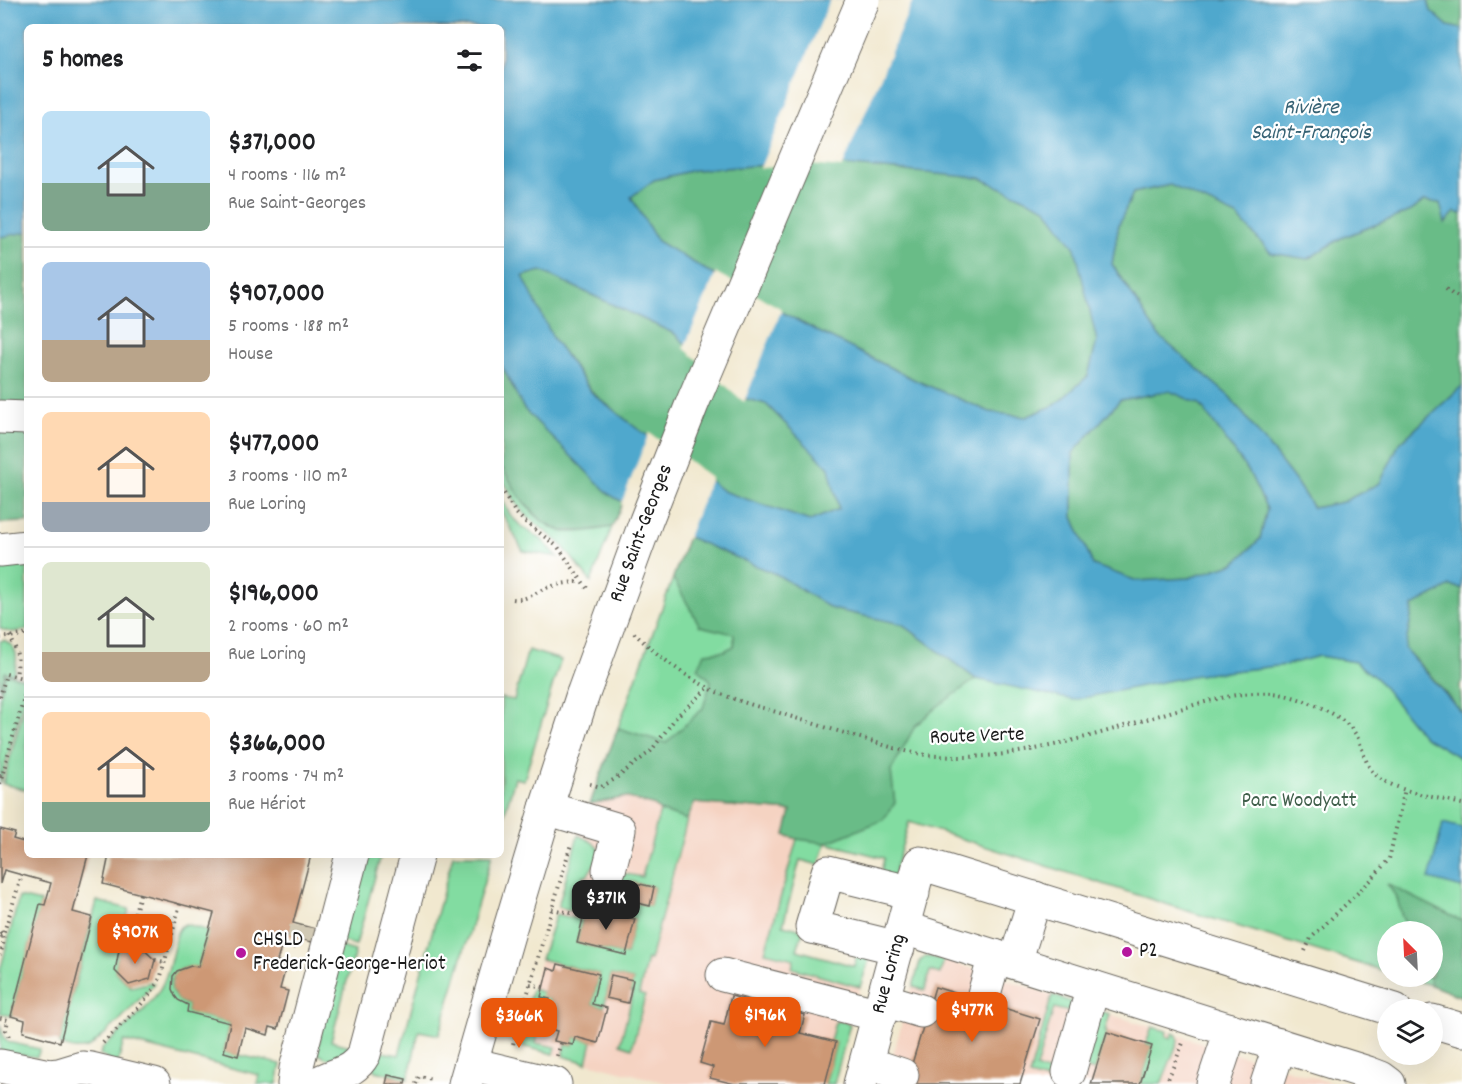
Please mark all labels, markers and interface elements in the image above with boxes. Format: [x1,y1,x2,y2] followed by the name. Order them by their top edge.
[42,42,124,79] text: 5 homes
[453,44,486,77] icon: filters
[1251,93,1372,149] water label: Rivière Saint-François
[228,125,316,162] text: $371,000
[90,135,162,207] icon: home
[228,162,346,190] text: 4 rooms · 116 m²
[228,190,366,218] text: Rue Saint-Georges
[228,276,325,313] text: $907,000
[90,286,162,358] icon: home
[228,313,349,341] text: 5 rooms · 188 m²
[228,341,273,369] text: House
[228,426,319,463] text: $477,000
[90,436,162,508] icon: home
[603,460,682,607] street label: Rue Saint-Georges
[228,463,348,491] text: 3 rooms · 110 m²
[228,491,306,519] text: Rue Loring
[228,576,319,613] text: $196,000
[90,586,162,658] icon: home
[228,613,349,641] text: 2 rooms · 60 m²
[228,641,306,669] text: Rue Loring
[929,720,1025,754] street label: Route Verte
[228,726,326,763] text: $366,000
[90,736,162,808] icon: home
[228,763,344,791] text: 3 rooms · 74 m²
[1242,787,1357,817] park label: Parc Woodyatt
[228,791,306,819] text: Rue Hériot
[564,880,648,931] pin: $371K
[586,885,626,913] text: $371K
[93,914,177,965] pin: $907K
[111,919,159,947] text: $907K
[1377,921,1443,987] north arrow
[1377,921,1443,1065] map controls
[253,926,446,980] place label: CHSLD Frederick-George-Heriot
[865,931,915,1017] street label: Rue Loring
[1139,937,1158,967] place label: P2
[1120,945,1134,959] marker: P2
[234,946,248,960] marker: CHSLD Frederick-George-Heriot
[930,992,1014,1043] pin: $477K
[723,997,807,1048] pin: $196K
[951,997,994,1025] text: $477K
[477,998,561,1049] pin: $366K
[1377,999,1443,1065] button: layers
[744,1002,786,1030] text: $196K
[495,1003,543,1031] text: $366K

